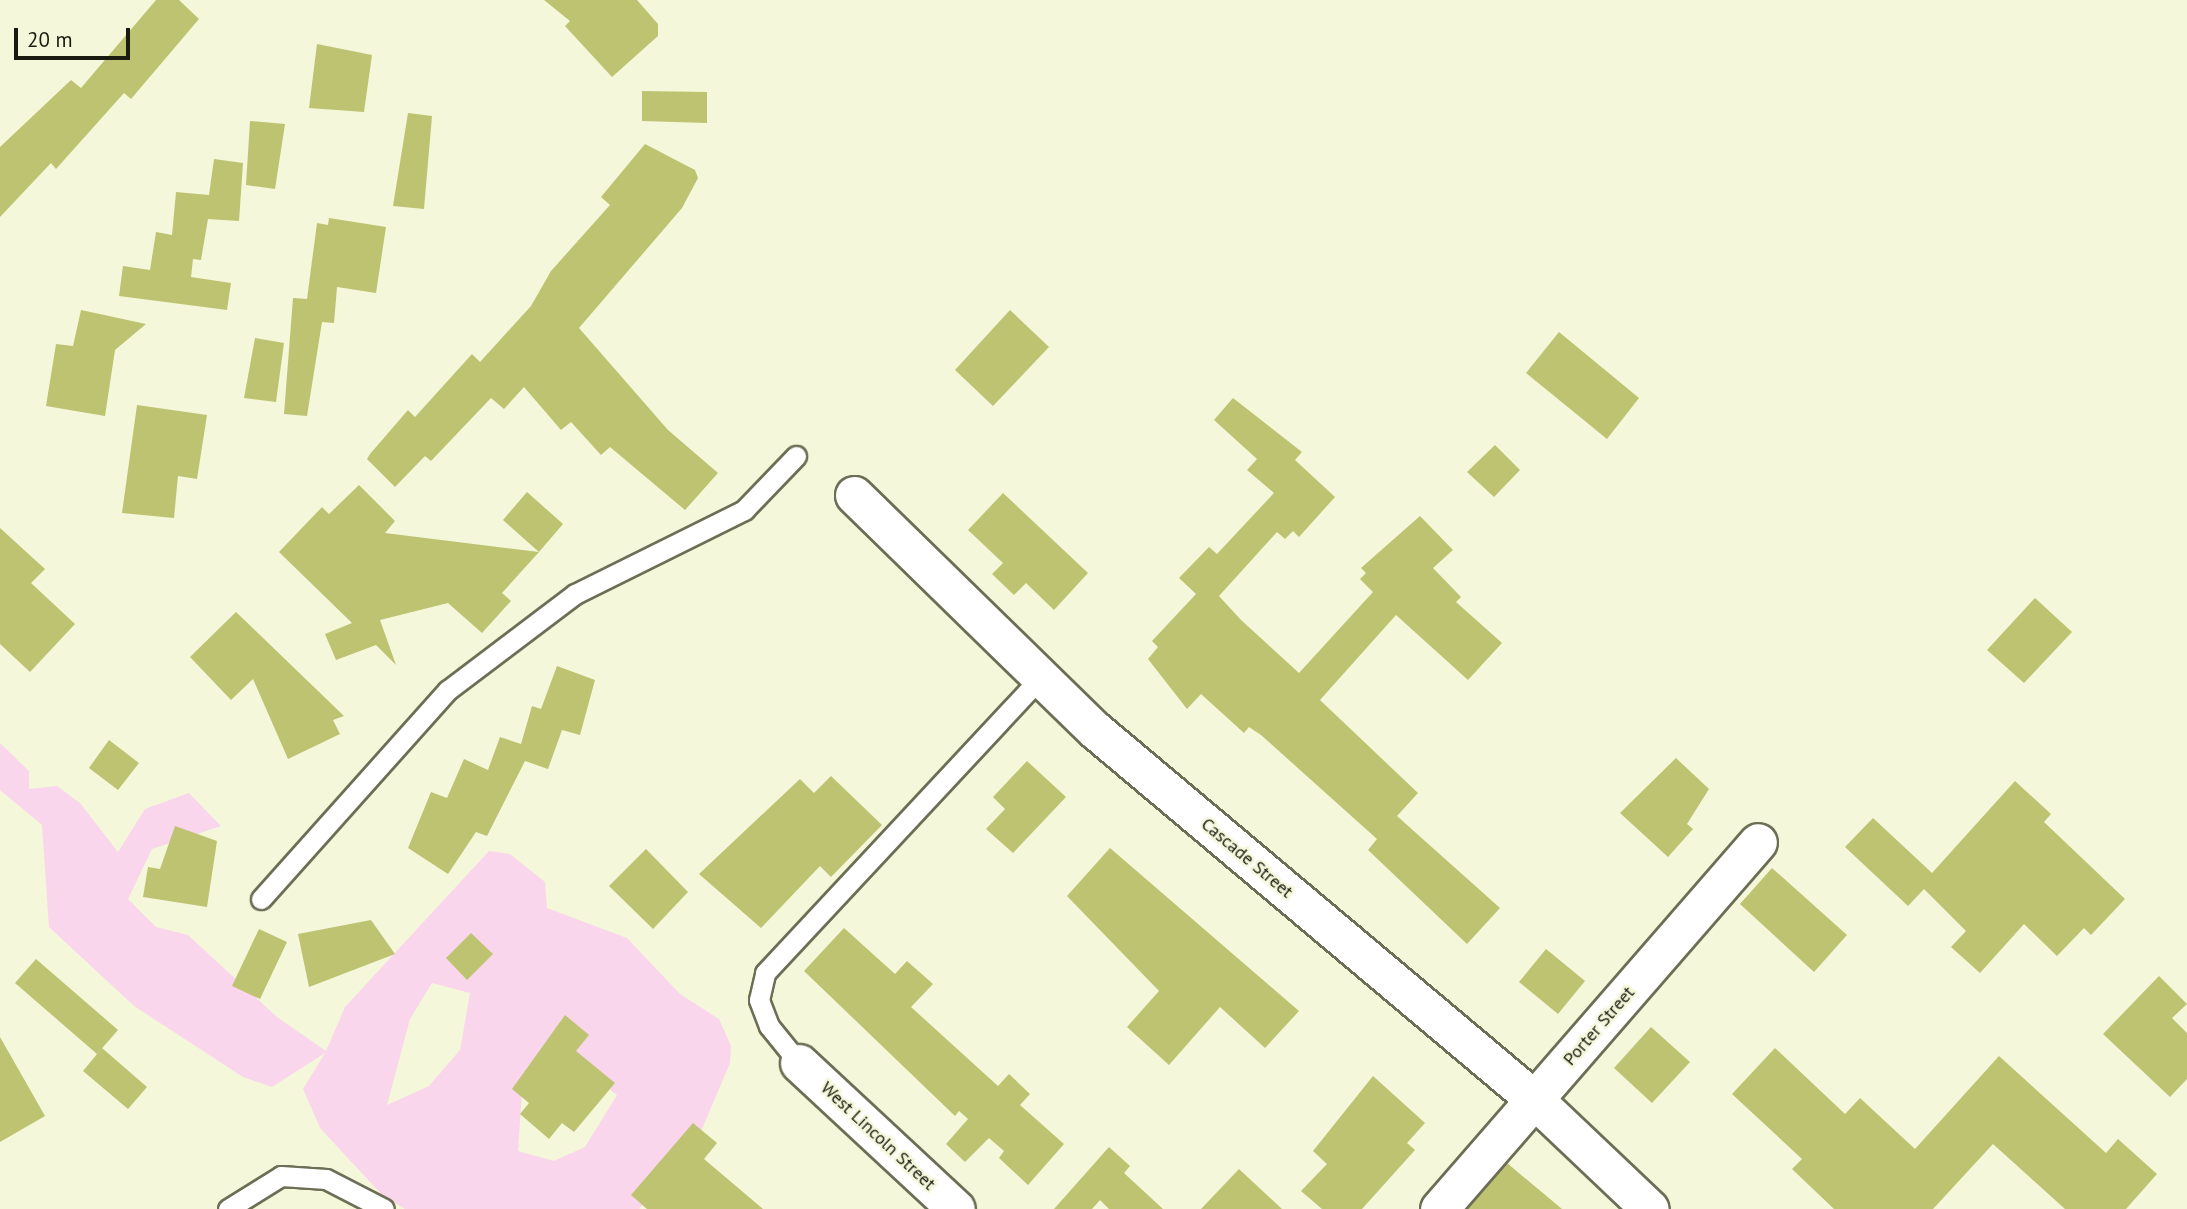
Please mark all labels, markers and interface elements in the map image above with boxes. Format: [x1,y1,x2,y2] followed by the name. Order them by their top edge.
[18,14,133,58] scale bar
[27,26,73,53] text: 20 m
[1197,813,1297,903] street label: Cascade Street
[1559,982,1639,1070] street label: Porter Street
[816,1077,940,1195] street label: West Lincoln Street

